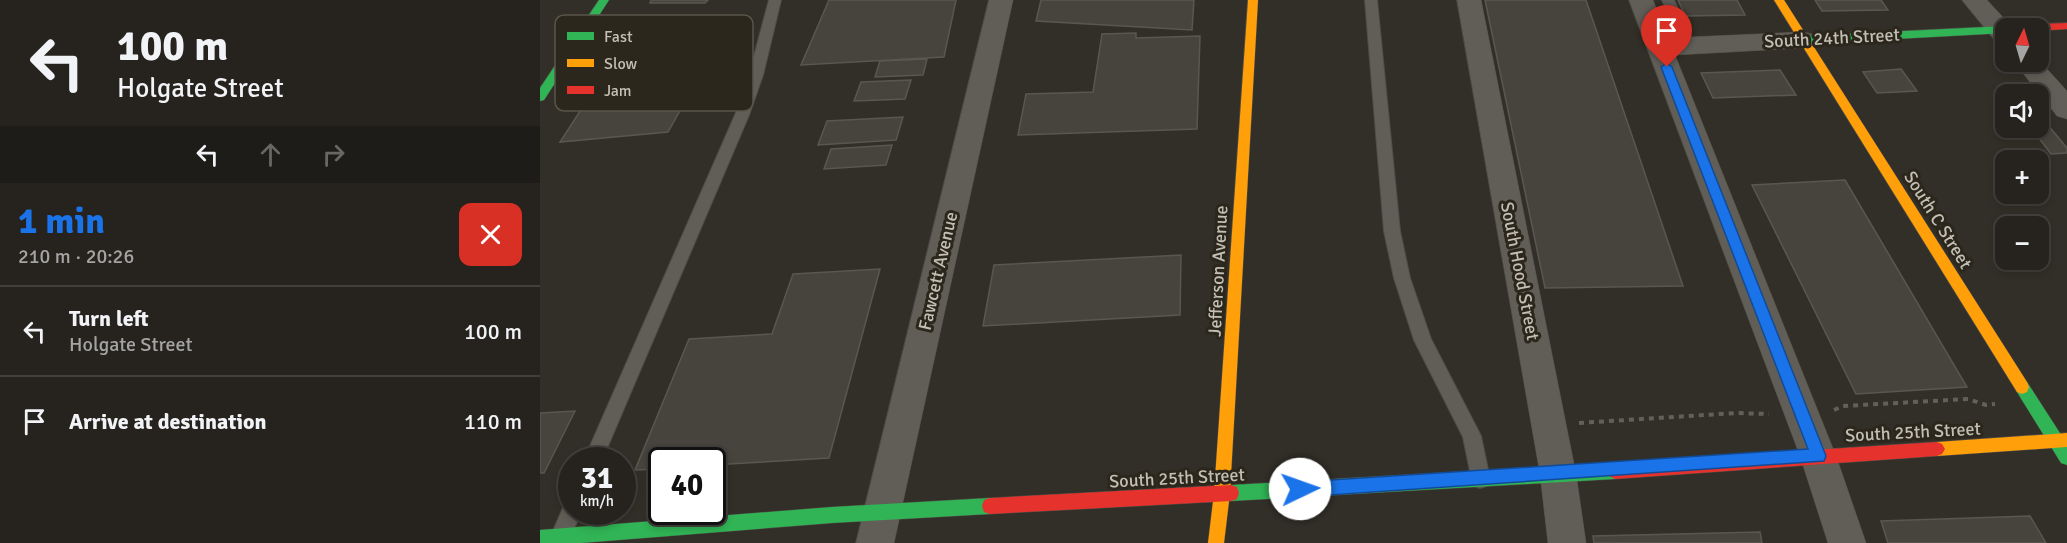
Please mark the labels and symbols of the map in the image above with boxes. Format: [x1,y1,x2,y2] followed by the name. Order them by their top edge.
[1641,5,1692,67] pin
[555,15,753,111] legend
[1995,18,2049,72] north arrow
[1764,23,1900,53] street label: South 24th Street
[604,27,633,47] text: Fast
[604,54,638,74] text: Slow
[604,81,632,101] text: Jam
[1899,167,1977,273] street label: South C Street
[1496,200,1544,342] street label: South Hood Street
[1204,205,1232,337] street label: Jefferson Avenue
[914,210,962,332] street label: Fawcett Avenue
[1845,417,1981,447] street label: South 25th Street
[648,447,726,525] speed limit sign: 40
[1268,457,1332,521] position arrow
[1109,463,1245,493] street label: South 25th Street

